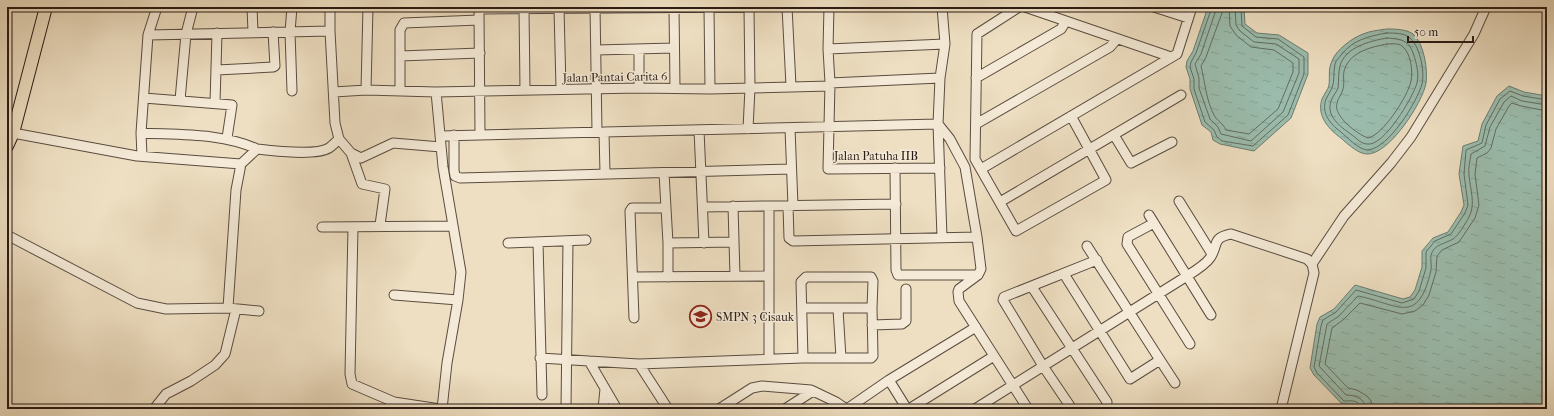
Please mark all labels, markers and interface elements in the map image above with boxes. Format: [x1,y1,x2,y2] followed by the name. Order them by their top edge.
[1408,18,1473,44] scale bar
[1414,25,1438,39] text: 50 m
[561,69,668,85] street label: Jalan Pantai Carita 6
[833,149,918,163] street label: Jalan Patuha IIB
[687,304,713,330] school or university icon: SMPN 3 Cisauk
[716,310,795,324] place label: SMPN 3 Cisauk

